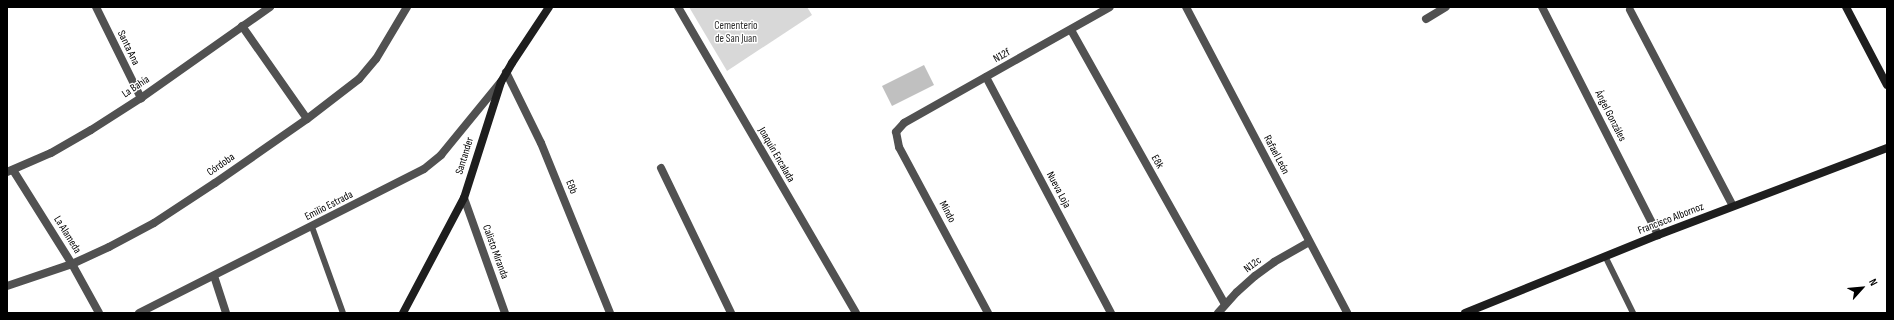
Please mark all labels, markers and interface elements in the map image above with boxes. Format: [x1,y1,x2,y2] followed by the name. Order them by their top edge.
[714,20,758,46] park label: Cementerio de San Juan
[114,29,142,67] street label: Santa Ana
[991,46,1013,66] street label: N12f
[120,73,152,101] street label: La Bahía
[1592,88,1628,144] street label: Ángel Gonzáles
[755,125,797,185] street label: Joaquín Encalada
[1260,133,1292,177] street label: Rafael León
[453,136,477,176] street label: Santander
[205,151,237,179] street label: Córdoba
[1148,153,1166,171] street label: E8k
[1043,170,1073,210] street label: Nueva Loja
[562,178,580,196] street label: E8b
[303,188,355,224] street label: Emilio Estrada
[936,199,958,225] street label: Mindo
[1636,200,1706,238] street label: Francisco Albornoz
[50,214,84,256] street label: La Alameda
[479,223,511,281] street label: Calisto Miranda
[1242,254,1264,276] street label: N12c
[1842,268,1882,308] north arrow
[1866,277,1880,288] text: N

